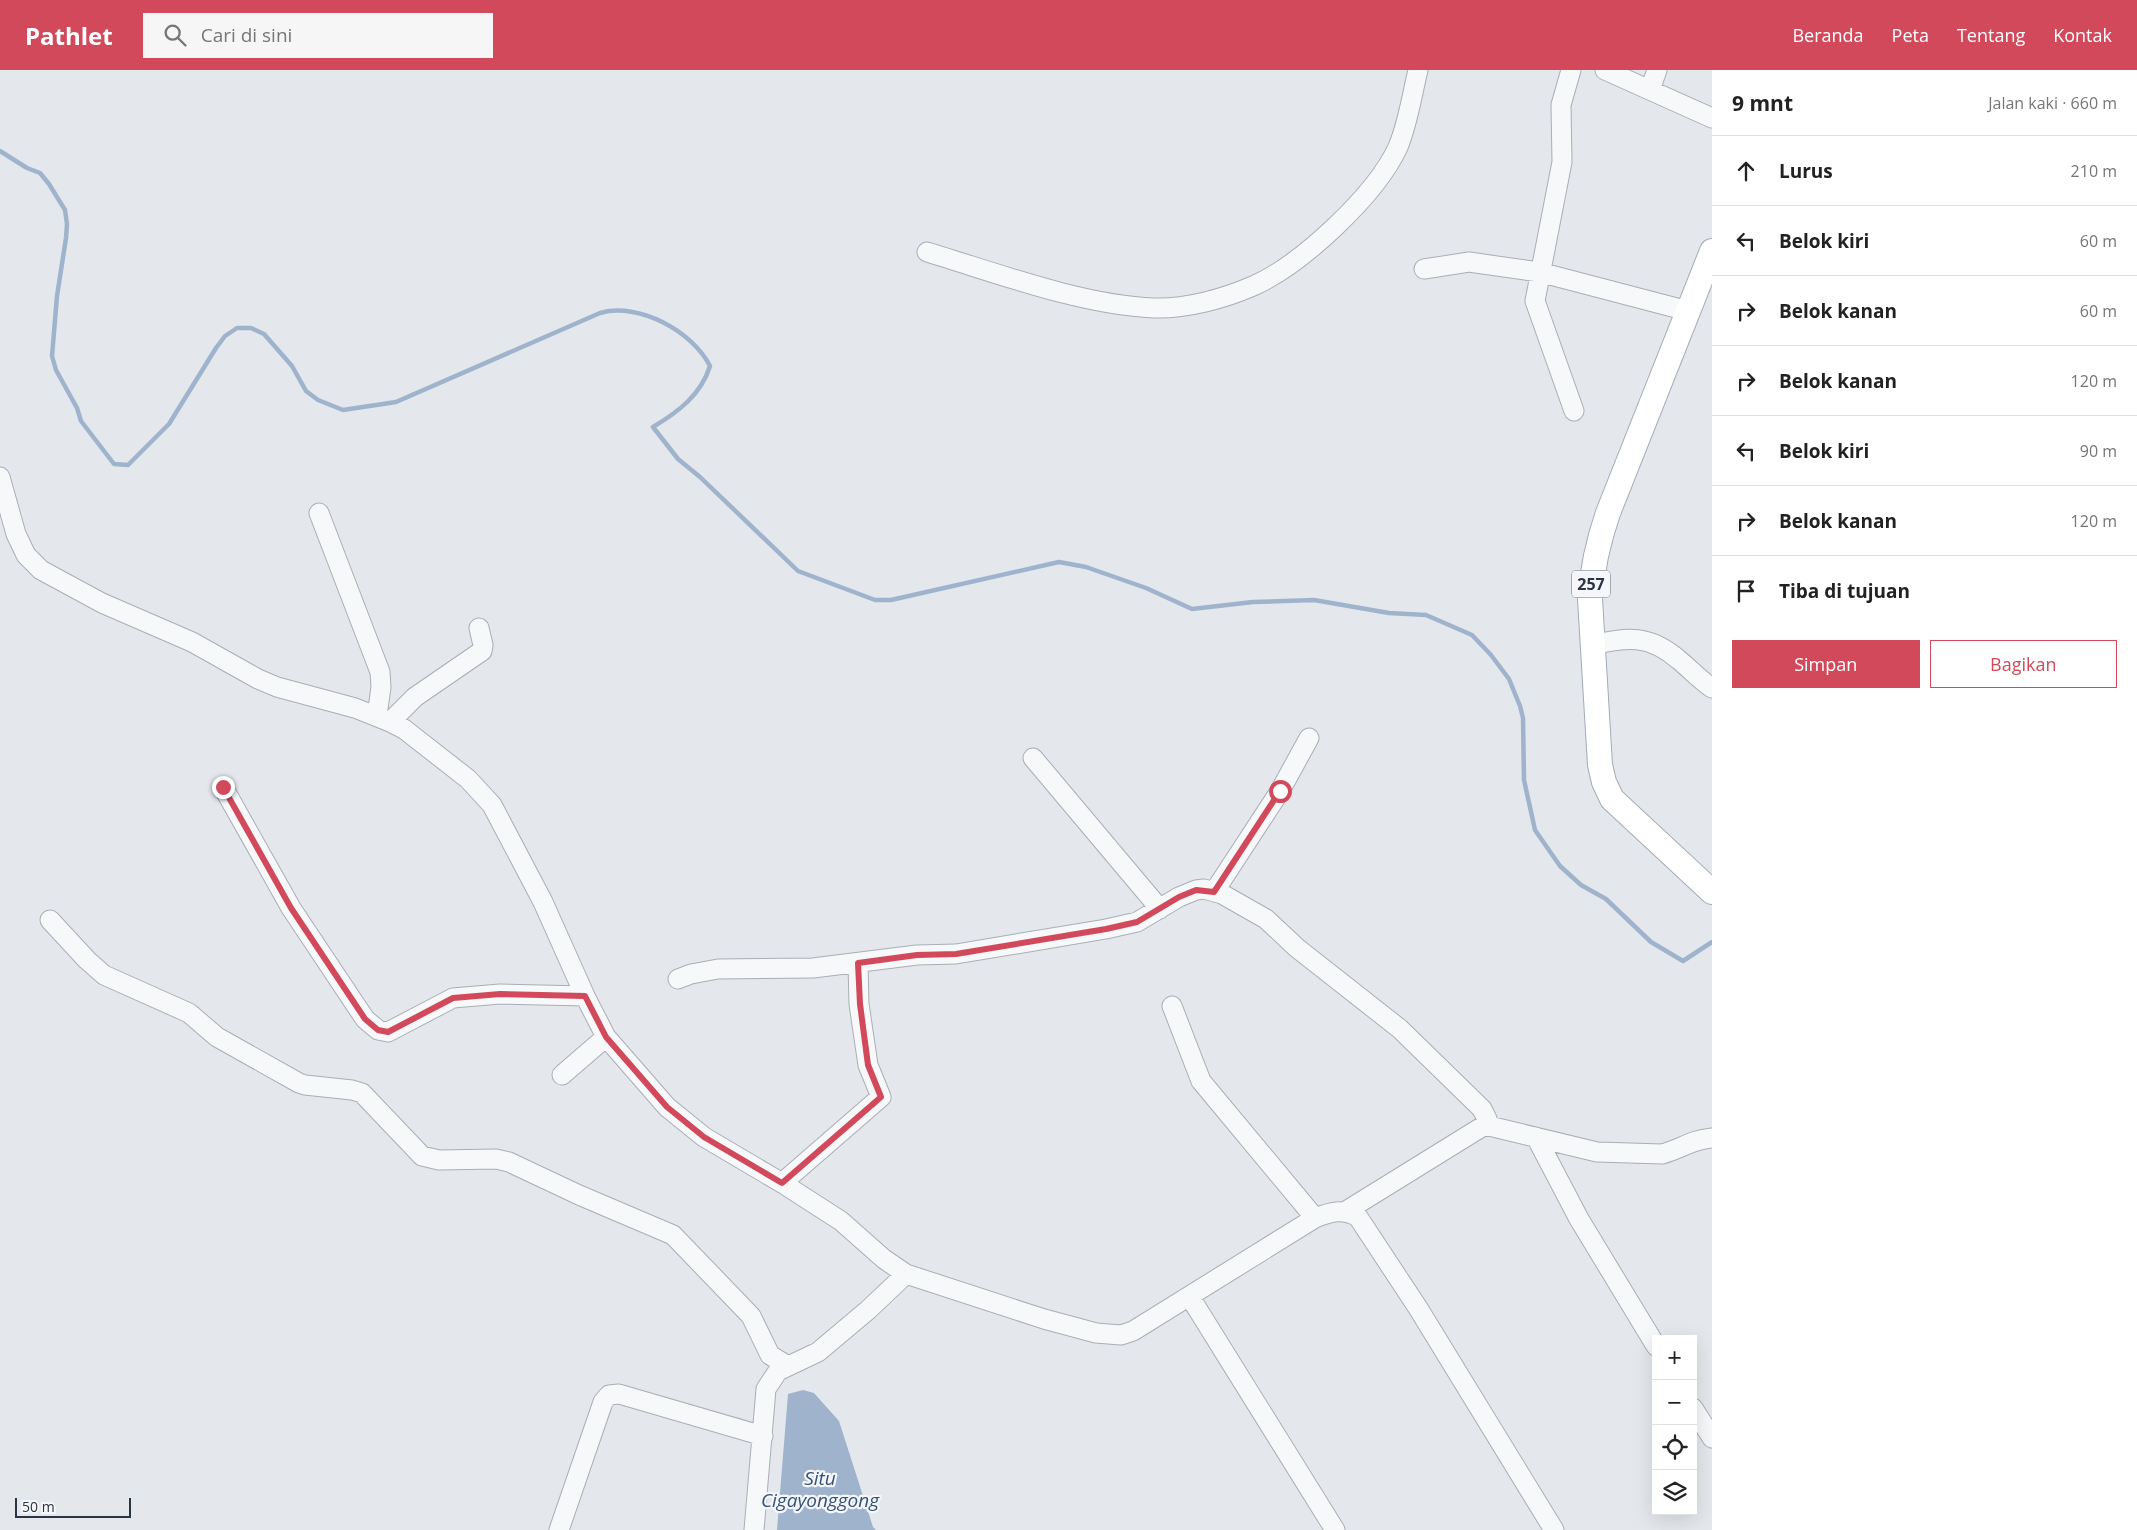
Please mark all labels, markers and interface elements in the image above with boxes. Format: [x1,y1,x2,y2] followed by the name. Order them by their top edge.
[143,13,493,58] search box
[25,19,113,52] text: Pathlet
[161,21,189,49] icon: search
[201,22,292,48] text: Cari di sini
[1792,23,1864,47] text: Beranda
[1892,23,1929,47] text: Peta
[1957,23,2025,47] text: Tentang
[2053,23,2112,47] text: Kontak
[1732,89,1793,117] text: 9 mnt
[1988,92,2117,114] text: Jalan kaki · 660 m
[1732,157,1760,185] icon: ahead
[1779,158,1833,184] text: Lurus
[2071,160,2117,182] text: 210 m
[1732,227,1760,255] icon: left
[1779,228,1869,254] text: Belok kiri
[2080,230,2117,252] text: 60 m
[1732,297,1760,325] icon: right
[1779,298,1897,324] text: Belok kanan
[2080,300,2117,322] text: 60 m
[1732,367,1760,395] icon: right
[1779,368,1897,394] text: Belok kanan
[2071,370,2117,392] text: 120 m
[1732,437,1760,465] icon: left
[1779,438,1869,464] text: Belok kiri
[2080,440,2117,462] text: 90 m
[1732,507,1760,535] icon: right
[1779,508,1897,534] text: Belok kanan
[2071,510,2117,532] text: 120 m
[1572,570,1610,598] road number: 257
[1732,577,1760,605] icon: arrive
[1779,578,1910,604] text: Tiba di tujuan
[1732,640,1920,688] button: Simpan
[1930,640,2117,688] button: Bagikan
[212,776,235,799] route end
[1269,780,1292,803] route start
[1652,1335,1697,1515] map controls
[1652,1335,1697,1380] button: +
[1652,1380,1697,1425] button: −
[1652,1425,1697,1470] button: locate
[761,1465,880,1513] water label: Situ Cigayonggong
[1652,1470,1697,1515] button: layers
[15,1495,131,1518] scale bar
[22,1497,55,1516] text: 50 m

